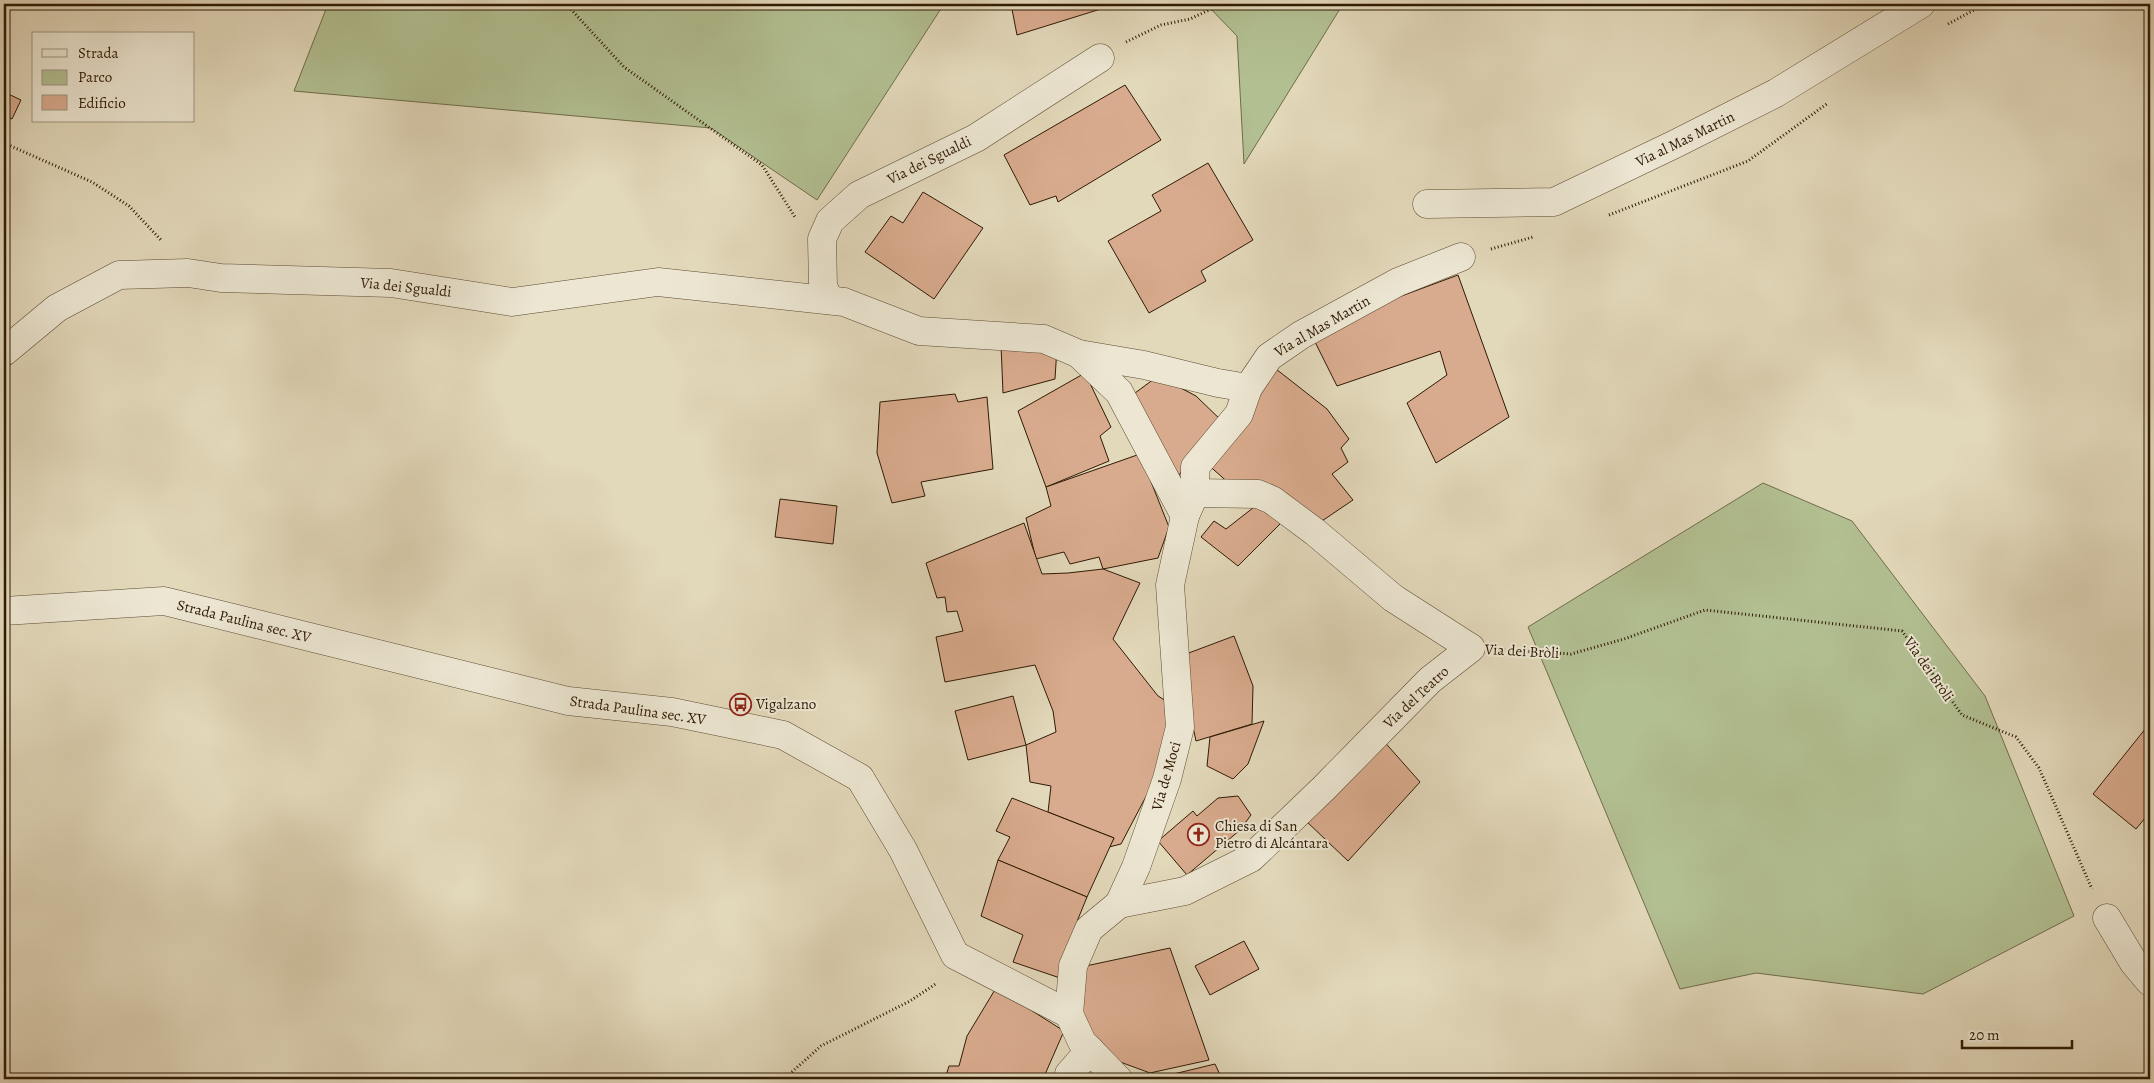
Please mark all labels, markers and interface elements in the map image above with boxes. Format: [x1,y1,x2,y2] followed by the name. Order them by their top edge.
[32,32,195,122] legend
[78,43,119,63] text: Strada
[78,67,112,87] text: Parco
[78,93,126,113] text: Edificio
[1631,106,1738,172] street label: Via al Mas Martin
[883,131,974,189] street label: Via dei Sgualdi
[359,272,452,302] street label: Via dei Sgualdi
[1270,290,1374,362] street label: Via al Mas Martin
[175,595,314,648] street label: Strada Paulina sec. XV
[1899,632,1959,705] street label: Via dei Bròli
[1483,639,1560,663] street label: Via dei Bròli
[1378,661,1453,733] street label: Via del Teatro
[569,691,708,730] street label: Strada Paulina sec. XV
[728,692,752,716] bus stop icon: Vigalzano
[755,694,816,714] place label: Vigalzano
[1146,739,1185,814] street label: Via de Moci
[1215,816,1328,853] place label: Chiesa di San Pietro di Alcántara
[1187,823,1211,847] church icon: Chiesa di San Pietro di Alcántara
[1962,1018,2072,1050] scale bar
[1969,1025,2000,1045] text: 20 m

